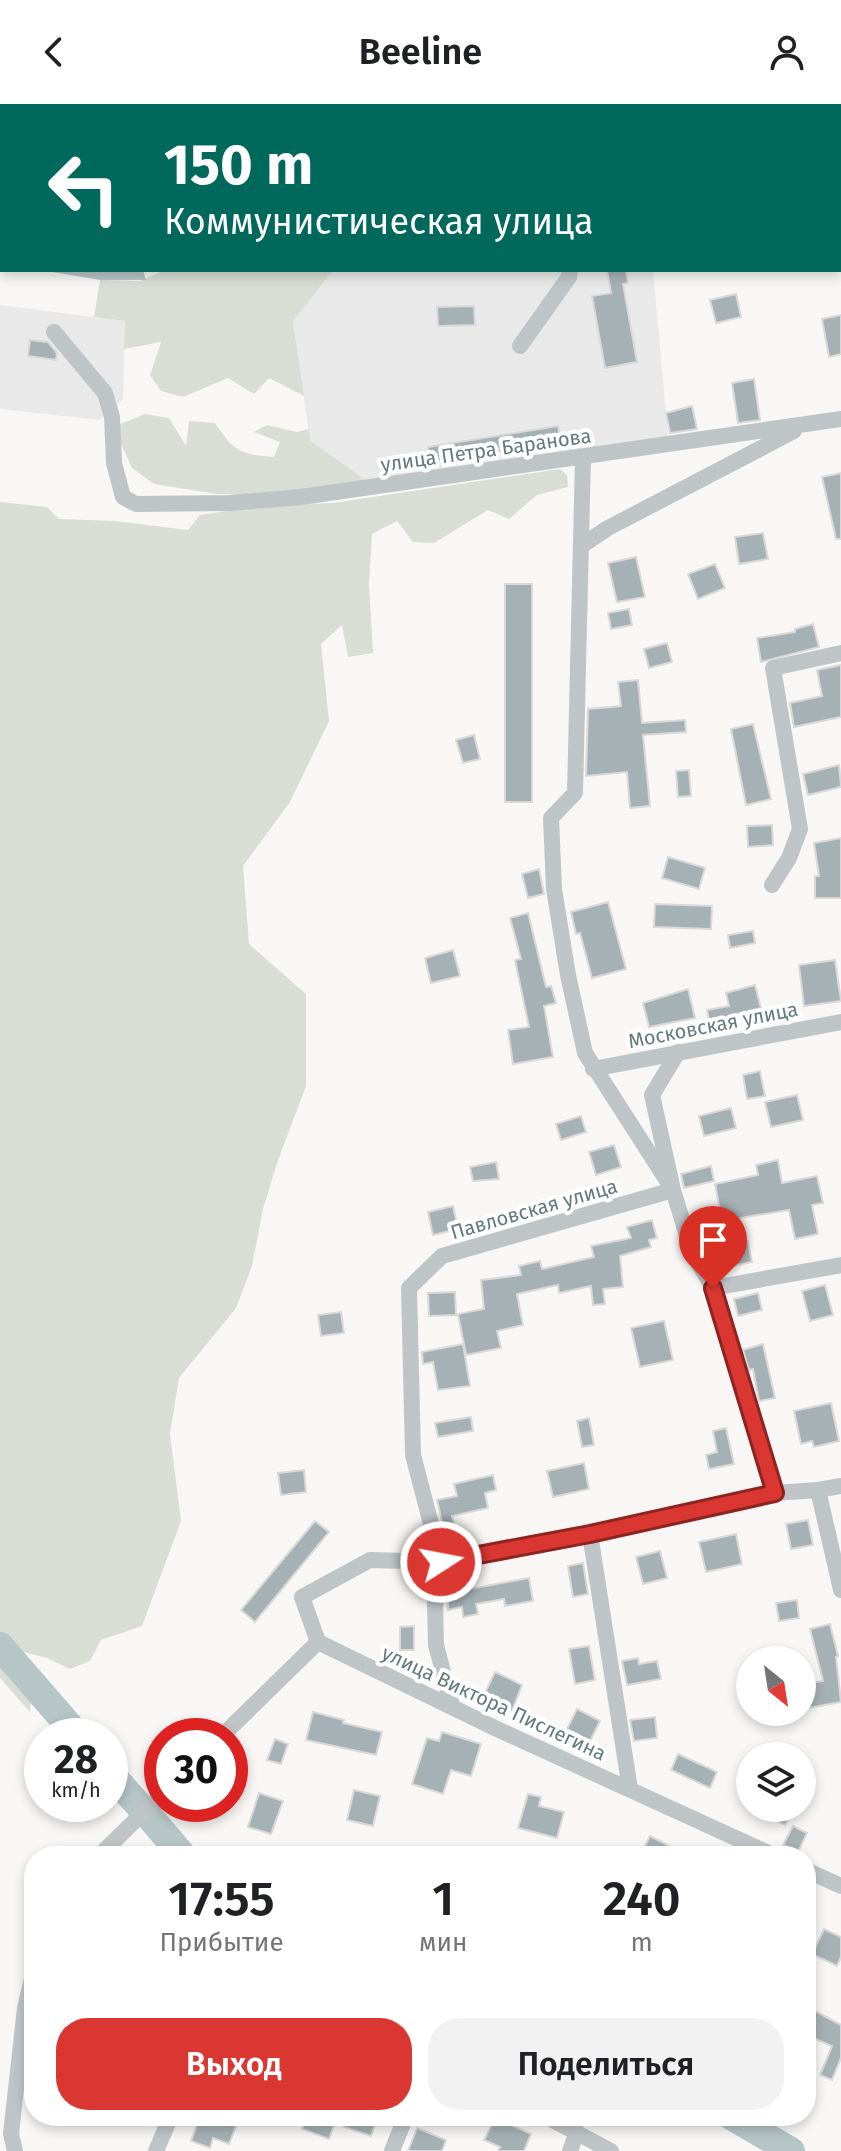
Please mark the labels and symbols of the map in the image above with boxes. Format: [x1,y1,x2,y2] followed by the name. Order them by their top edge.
[379,423,593,477] street label: улица Петра Баранова
[626,997,800,1053] street label: Московская улица
[448,1174,620,1244] street label: Павловская улица
[679,1206,747,1288] pin
[399,1520,483,1604] position arrow
[378,1640,610,1766] street label: улица Виктора Пислегина
[736,1646,816,1726] north arrow
[144,1718,248,1822] speed limit sign: 30

